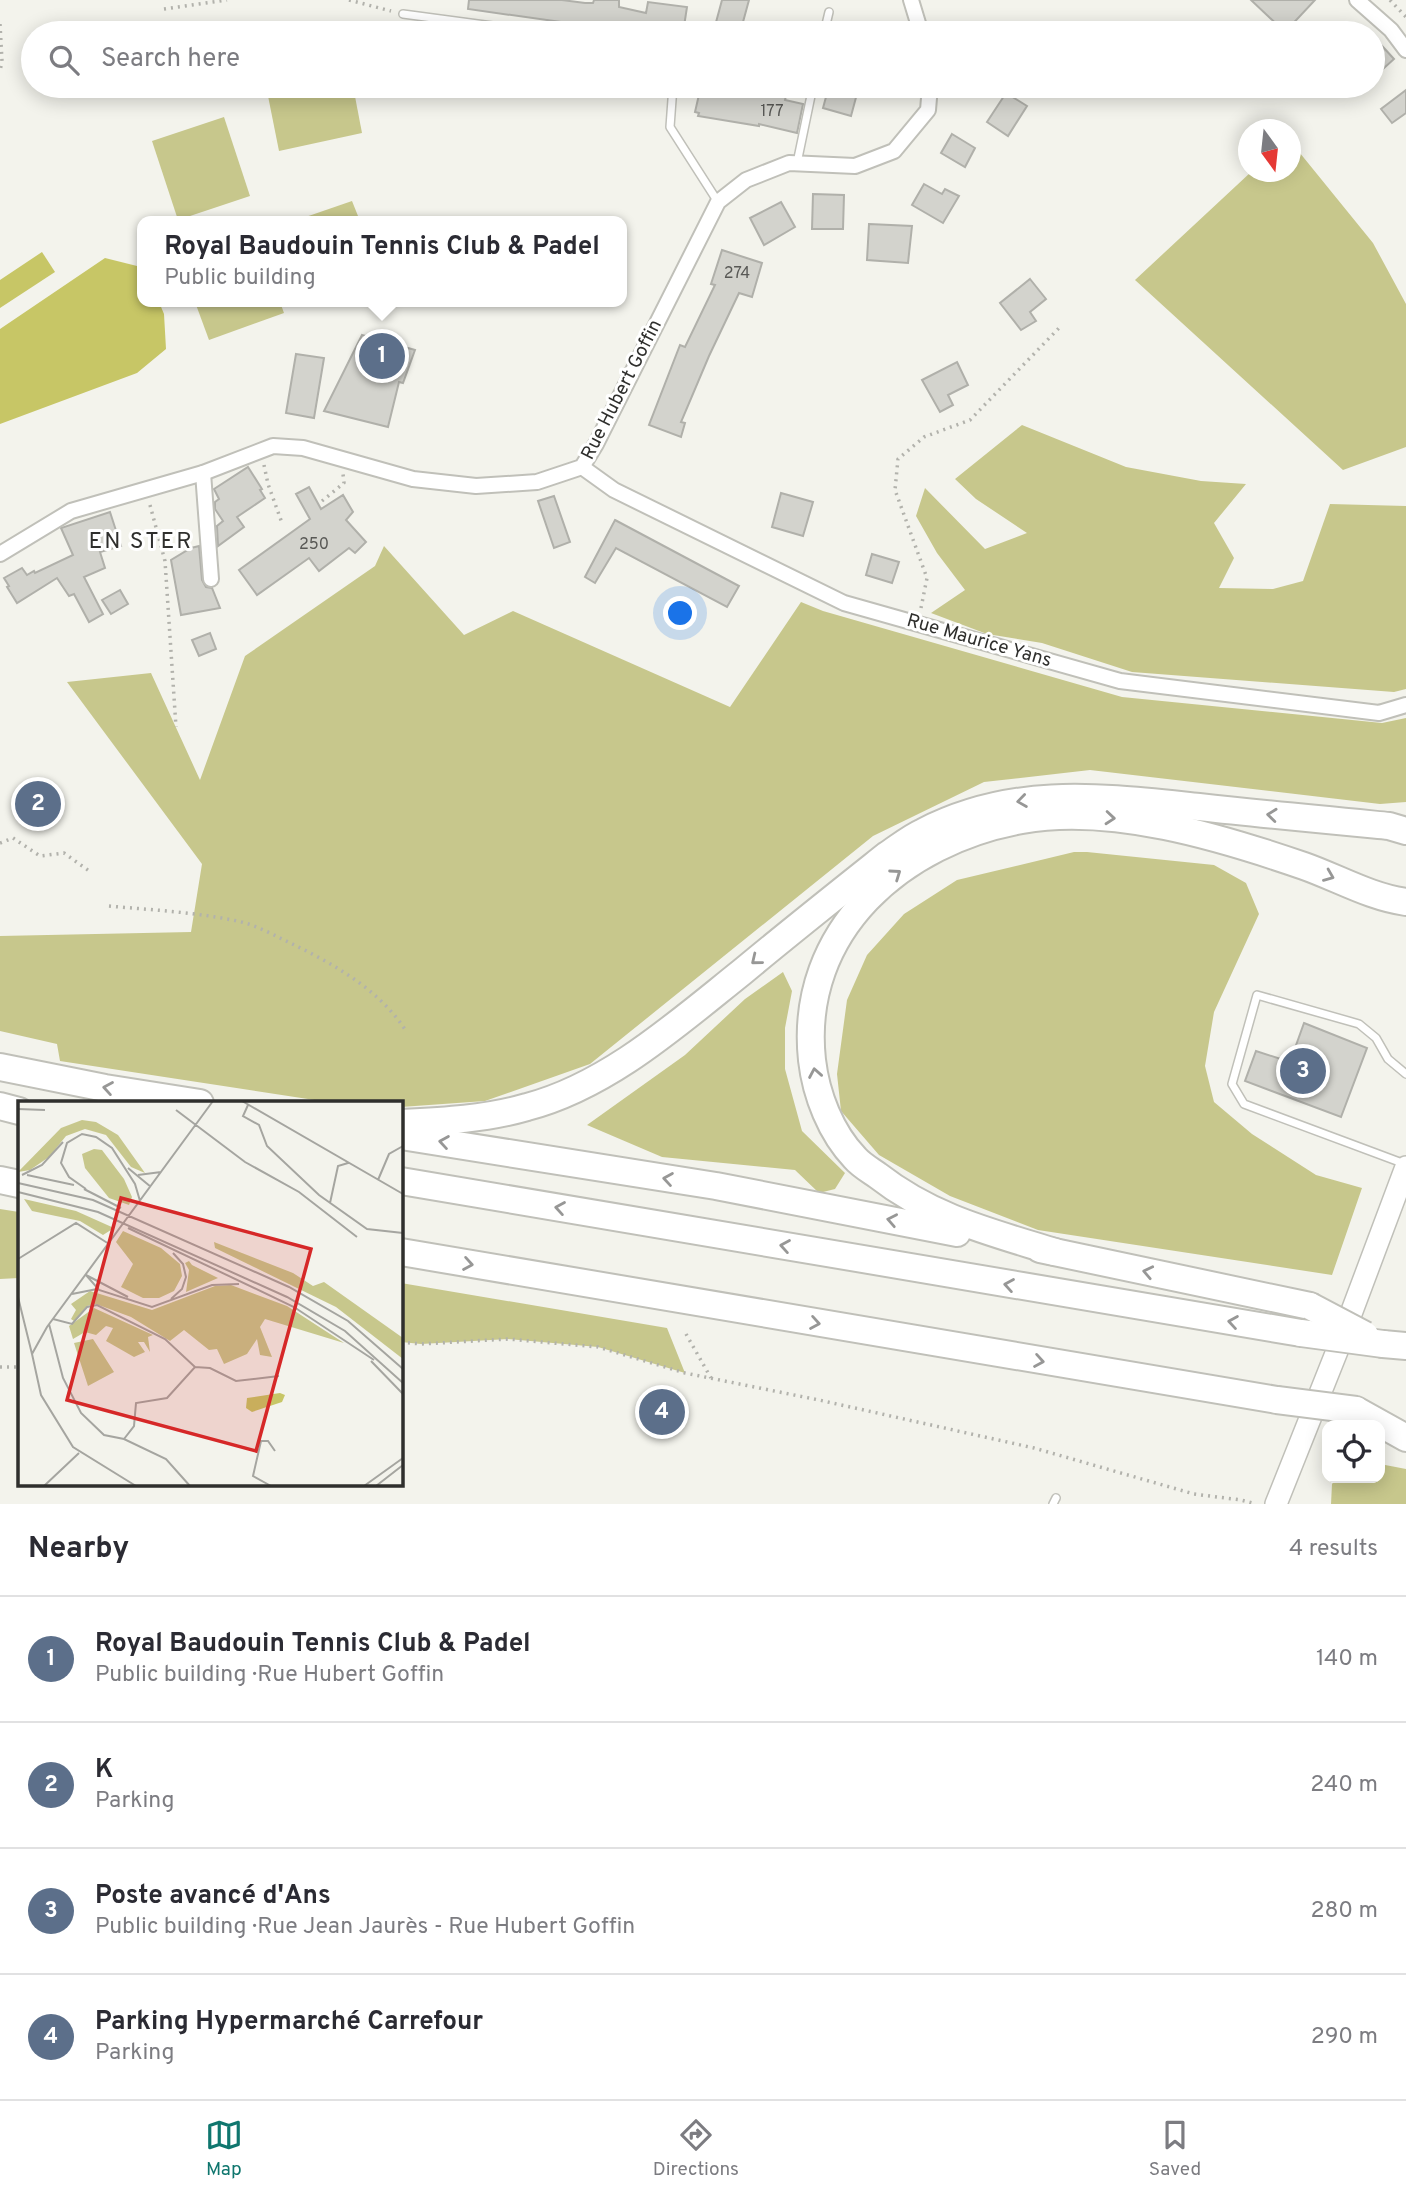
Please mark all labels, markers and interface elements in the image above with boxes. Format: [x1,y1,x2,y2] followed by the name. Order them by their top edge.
[21,21,1385,98] search box
[45,41,83,79] icon: search
[101,43,240,76] text: Search here
[760,102,784,122] house number: 177
[1238,119,1301,182] north arrow
[137,216,627,307] popup
[164,231,600,264] text: Royal Baudouin Tennis Club & Padel
[164,264,316,293] text: Public building
[724,264,750,284] house number: 274
[576,316,668,464] street label: Rue Hubert Goffin
[359,330,405,382] pin: 1
[89,528,193,557] district label: EN STER
[299,535,329,555] house number: 250
[663,596,697,630] your location
[904,609,1054,673] street label: Rue Maurice Yans
[15,778,61,830] pin: 2
[1016,793,1027,808] one-way arrow
[1267,807,1278,822] one-way arrow
[1105,810,1116,825] one-way arrow
[1323,868,1335,882] one-way arrow
[888,870,901,882] one-way arrow
[751,952,764,964] one-way arrow
[1280,1045,1326,1097] pin: 3
[808,1067,823,1079] one-way arrow
[102,1081,114,1096] one-way arrow
[18,1101,402,1486] inset map
[438,1135,449,1150] one-way arrow
[662,1171,674,1186] one-way arrow
[554,1201,566,1216] one-way arrow
[886,1214,898,1229] one-way arrow
[779,1239,791,1254] one-way arrow
[462,1256,474,1271] one-way arrow
[1142,1265,1154,1280] one-way arrow
[1003,1278,1015,1293] one-way arrow
[809,1315,821,1330] one-way arrow
[1227,1315,1239,1330] one-way arrow
[1033,1353,1045,1368] one-way arrow
[639,1386,685,1438] pin: 4
[1322,1420,1385,1483] map controls
[1322,1420,1385,1483] button: locate
[28,1531,129,1568] text: Nearby
[1289,1535,1378,1564] text: 4 results
[95,1628,531,1661] text: Royal Baudouin Tennis Club & Padel
[46,1645,56,1674] text: 1
[1316,1645,1378,1674] text: 140 m
[95,1661,444,1690] text: Public building · Rue Hubert Goffin
[95,1754,113,1787] text: K
[44,1771,58,1800] text: 2
[1310,1771,1378,1800] text: 240 m
[95,1787,175,1816] text: Parking
[95,1880,331,1913] text: Poste avancé d'Ans
[44,1897,58,1926] text: 3
[1310,1897,1378,1926] text: 280 m
[95,1913,635,1942] text: Public building · Rue Jean Jaurès - Rue Hubert Goffin
[95,2006,483,2039] text: Parking Hypermarché Carrefour
[44,2023,58,2052] text: 4
[1311,2023,1378,2052] text: 290 m
[95,2039,175,2068] text: Parking
[205,2116,243,2182] tab: Map
[653,2116,739,2182] tab: Directions
[1149,2116,1201,2182] tab: Saved

